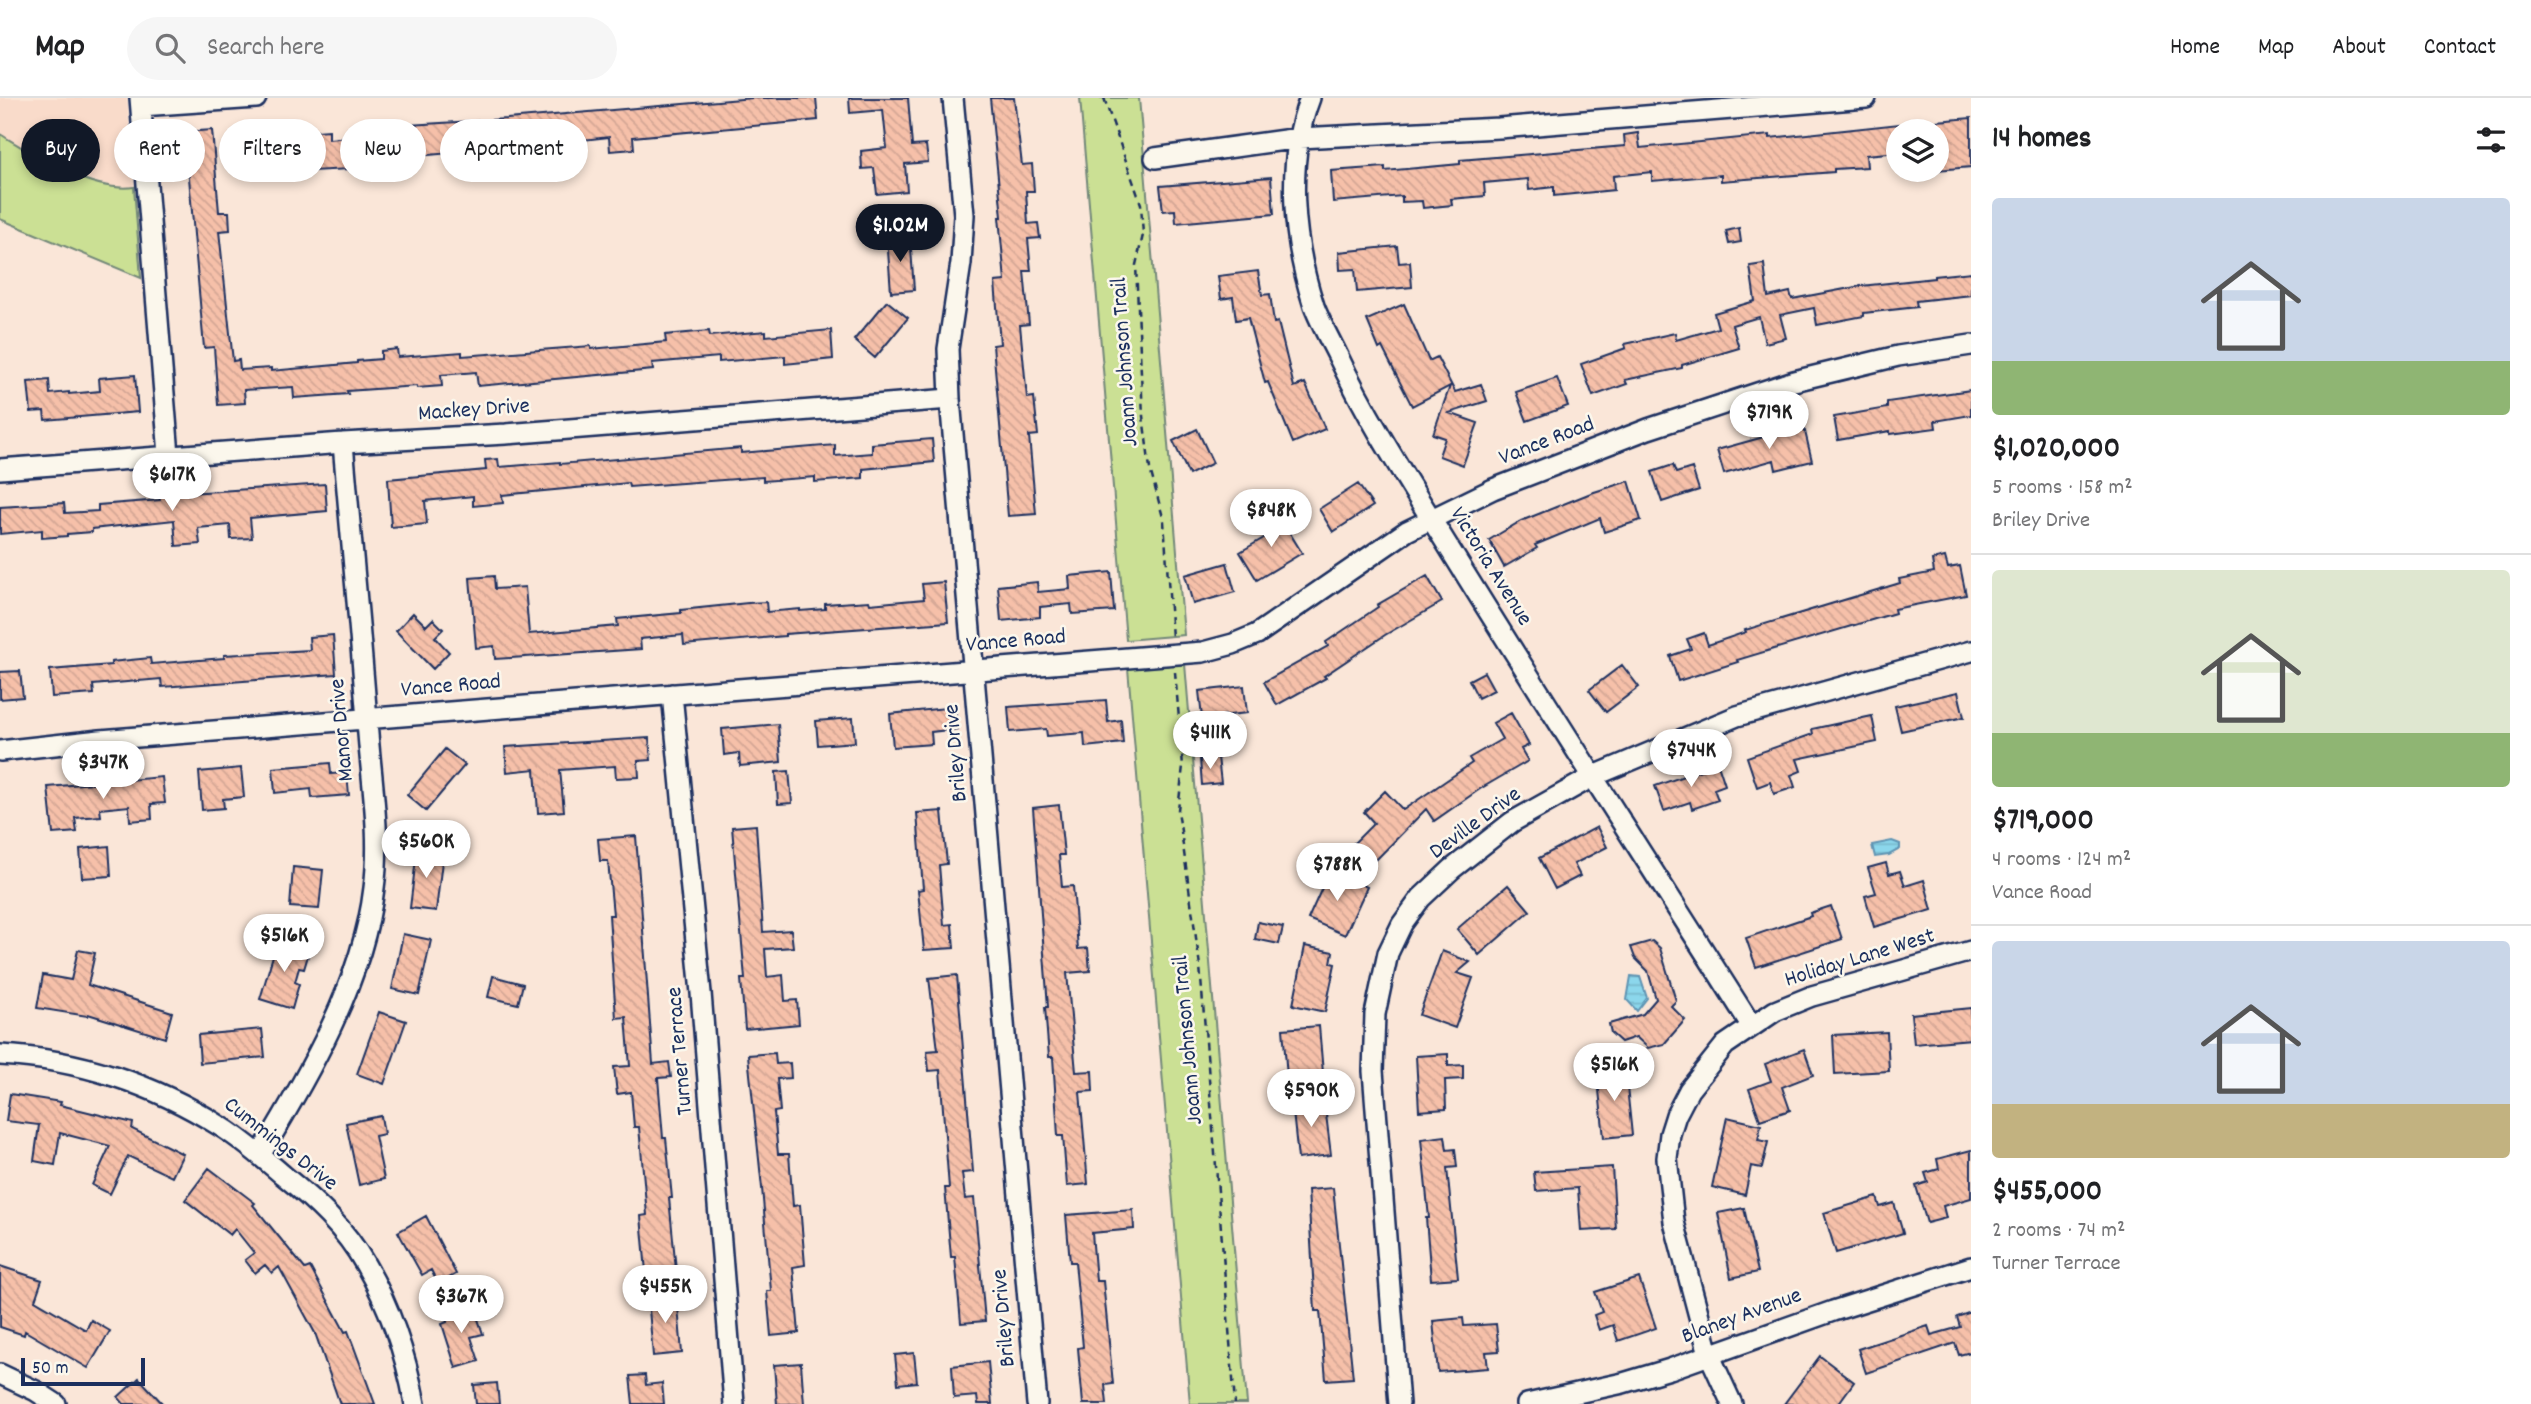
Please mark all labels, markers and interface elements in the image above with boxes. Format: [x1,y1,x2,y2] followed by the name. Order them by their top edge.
[127,17,617,80] search box
[35,25,85,72] text: Map
[151,29,189,67] icon: search
[207,30,325,67] text: Search here
[2170,31,2220,65] text: Home
[2258,31,2294,65] text: Map
[2332,31,2386,65] text: About
[2424,31,2496,65] text: Contact
[21,119,100,182] chip: Buy
[114,119,205,182] chip: Rent
[219,119,326,182] chip: Filters
[340,119,426,182] chip: New
[440,119,588,182] chip: Apartment
[1886,119,1949,182] map controls
[1886,119,1949,182] button: layers
[1992,119,2091,162] text: 14 homes
[2472,121,2510,159] icon: filters
[843,204,957,264] pin: $1.02M
[872,210,928,243] text: $1.02M
[2188,243,2314,369] icon: home
[1104,276,1148,448] street label: Joann Johnson Trail
[417,391,531,431] street label: Mackey Drive
[1720,392,1818,451] pin: $719K
[1746,397,1792,430] text: $719K
[1494,409,1600,475] street label: Vance Road
[1992,429,2120,472] text: $1,020,000
[123,454,221,513] pin: $617K
[148,459,196,492] text: $617K
[1992,472,2133,505] text: 5 rooms · 158 m²
[1222,490,1320,549] pin: $848K
[1246,495,1296,528] text: $848K
[1440,501,1540,633] street label: Victoria Avenue
[1992,505,2090,538] text: Briley Drive
[2188,615,2314,741] icon: home
[965,621,1067,663] street label: Vance Road
[400,666,502,708] street label: Vance Road
[322,677,364,783] street label: Manor Drive
[936,703,978,803] street label: Briley Drive
[1161,712,1259,771] pin: $411K
[1189,717,1231,750] text: $411K
[1642,730,1740,789] pin: $744K
[1666,735,1716,768] text: $744K
[54,742,152,801] pin: $347K
[78,747,128,780] text: $347K
[1423,779,1529,869] street label: Deville Drive
[1992,801,2094,844] text: $719,000
[377,820,475,880] pin: $560K
[398,826,454,859] text: $560K
[1288,844,1386,903] pin: $788K
[1992,844,2131,877] text: 4 rooms · 124 m²
[1312,849,1362,882] text: $788K
[1992,877,2092,910] text: Vance Road
[235,914,333,974] pin: $516K
[259,920,309,953] text: $516K
[1781,920,1939,998] street label: Holiday Lane West
[1165,954,1213,1126] street label: Joann Johnson Trail
[659,985,703,1117] street label: Turner Terrace
[2188,986,2314,1112] icon: home
[1565,1044,1663,1103] pin: $516K
[1589,1049,1639,1082] text: $516K
[1262,1070,1360,1129] pin: $590K
[1283,1075,1339,1108] text: $590K
[216,1090,344,1200] street label: Cummings Drive
[1992,1172,2102,1215] text: $455,000
[1992,1215,2125,1248] text: 2 rooms · 74 m²
[1992,1248,2121,1281] text: Turner Terrace
[616,1266,714,1325] pin: $455K
[984,1268,1026,1368] street label: Briley Drive
[638,1271,692,1304] text: $455K
[412,1276,510,1335] pin: $367K
[1677,1280,1807,1354] street label: Blaney Avenue
[435,1281,487,1314] text: $367K
[21,1355,145,1387] scale bar
[32,1356,69,1383] text: 50 m

